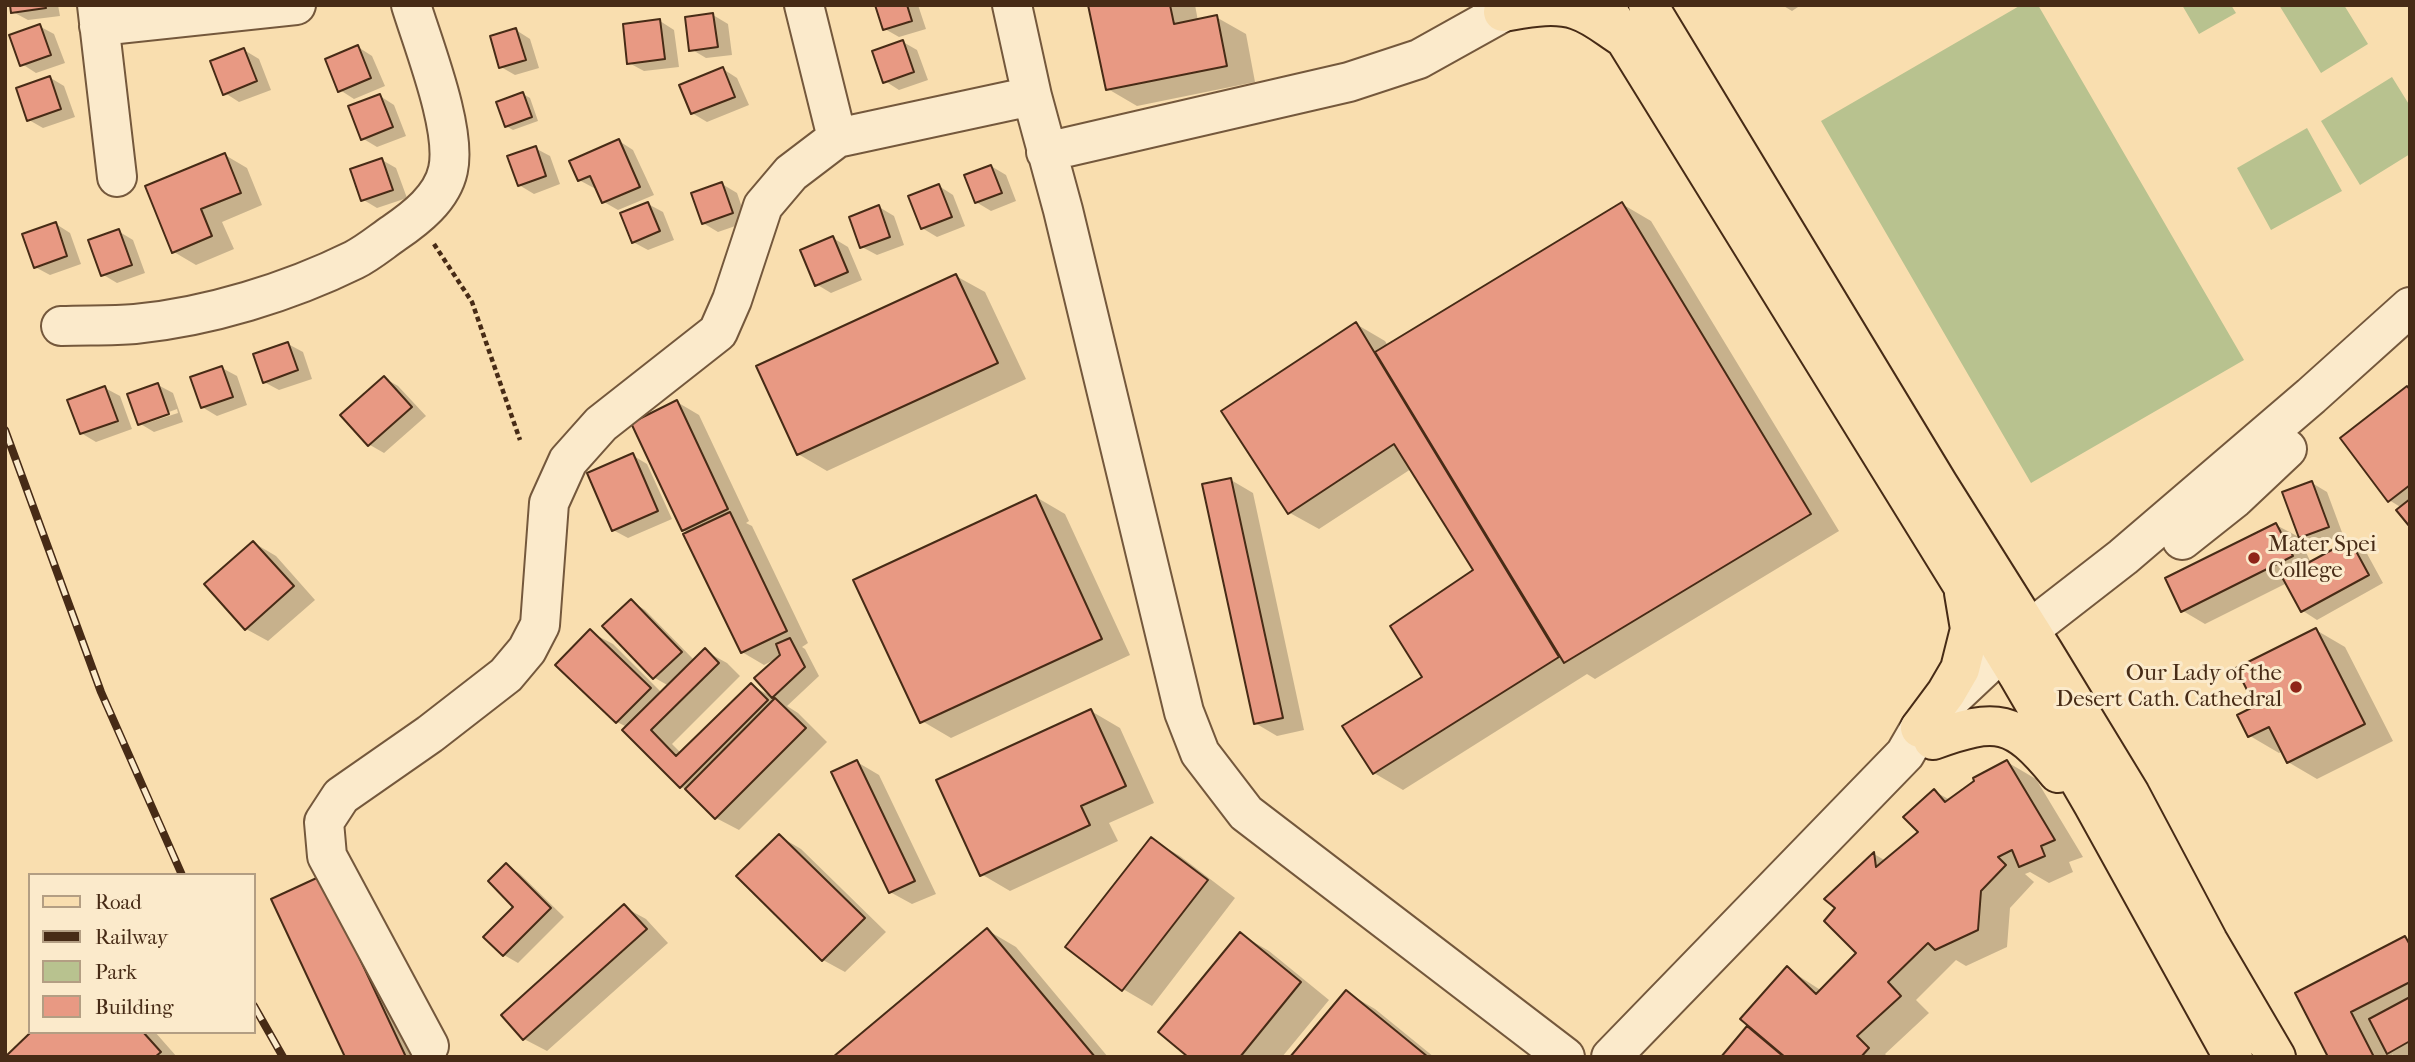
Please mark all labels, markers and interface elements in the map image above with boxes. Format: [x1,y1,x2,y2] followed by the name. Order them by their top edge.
[2268,531,2377,585] place label: Mater Spei College
[2246,550,2262,566] marker: Mater Spei College
[2056,660,2282,714] place label: Our Lady of the Desert Cath. Cathedral
[2288,679,2304,695] marker: Our Lady of the Desert Cath. Cathedral
[28,873,256,1034] legend
[95,890,142,914] text: Road
[95,925,168,949] text: Railway
[95,960,137,984] text: Park
[95,995,173,1019] text: Building

